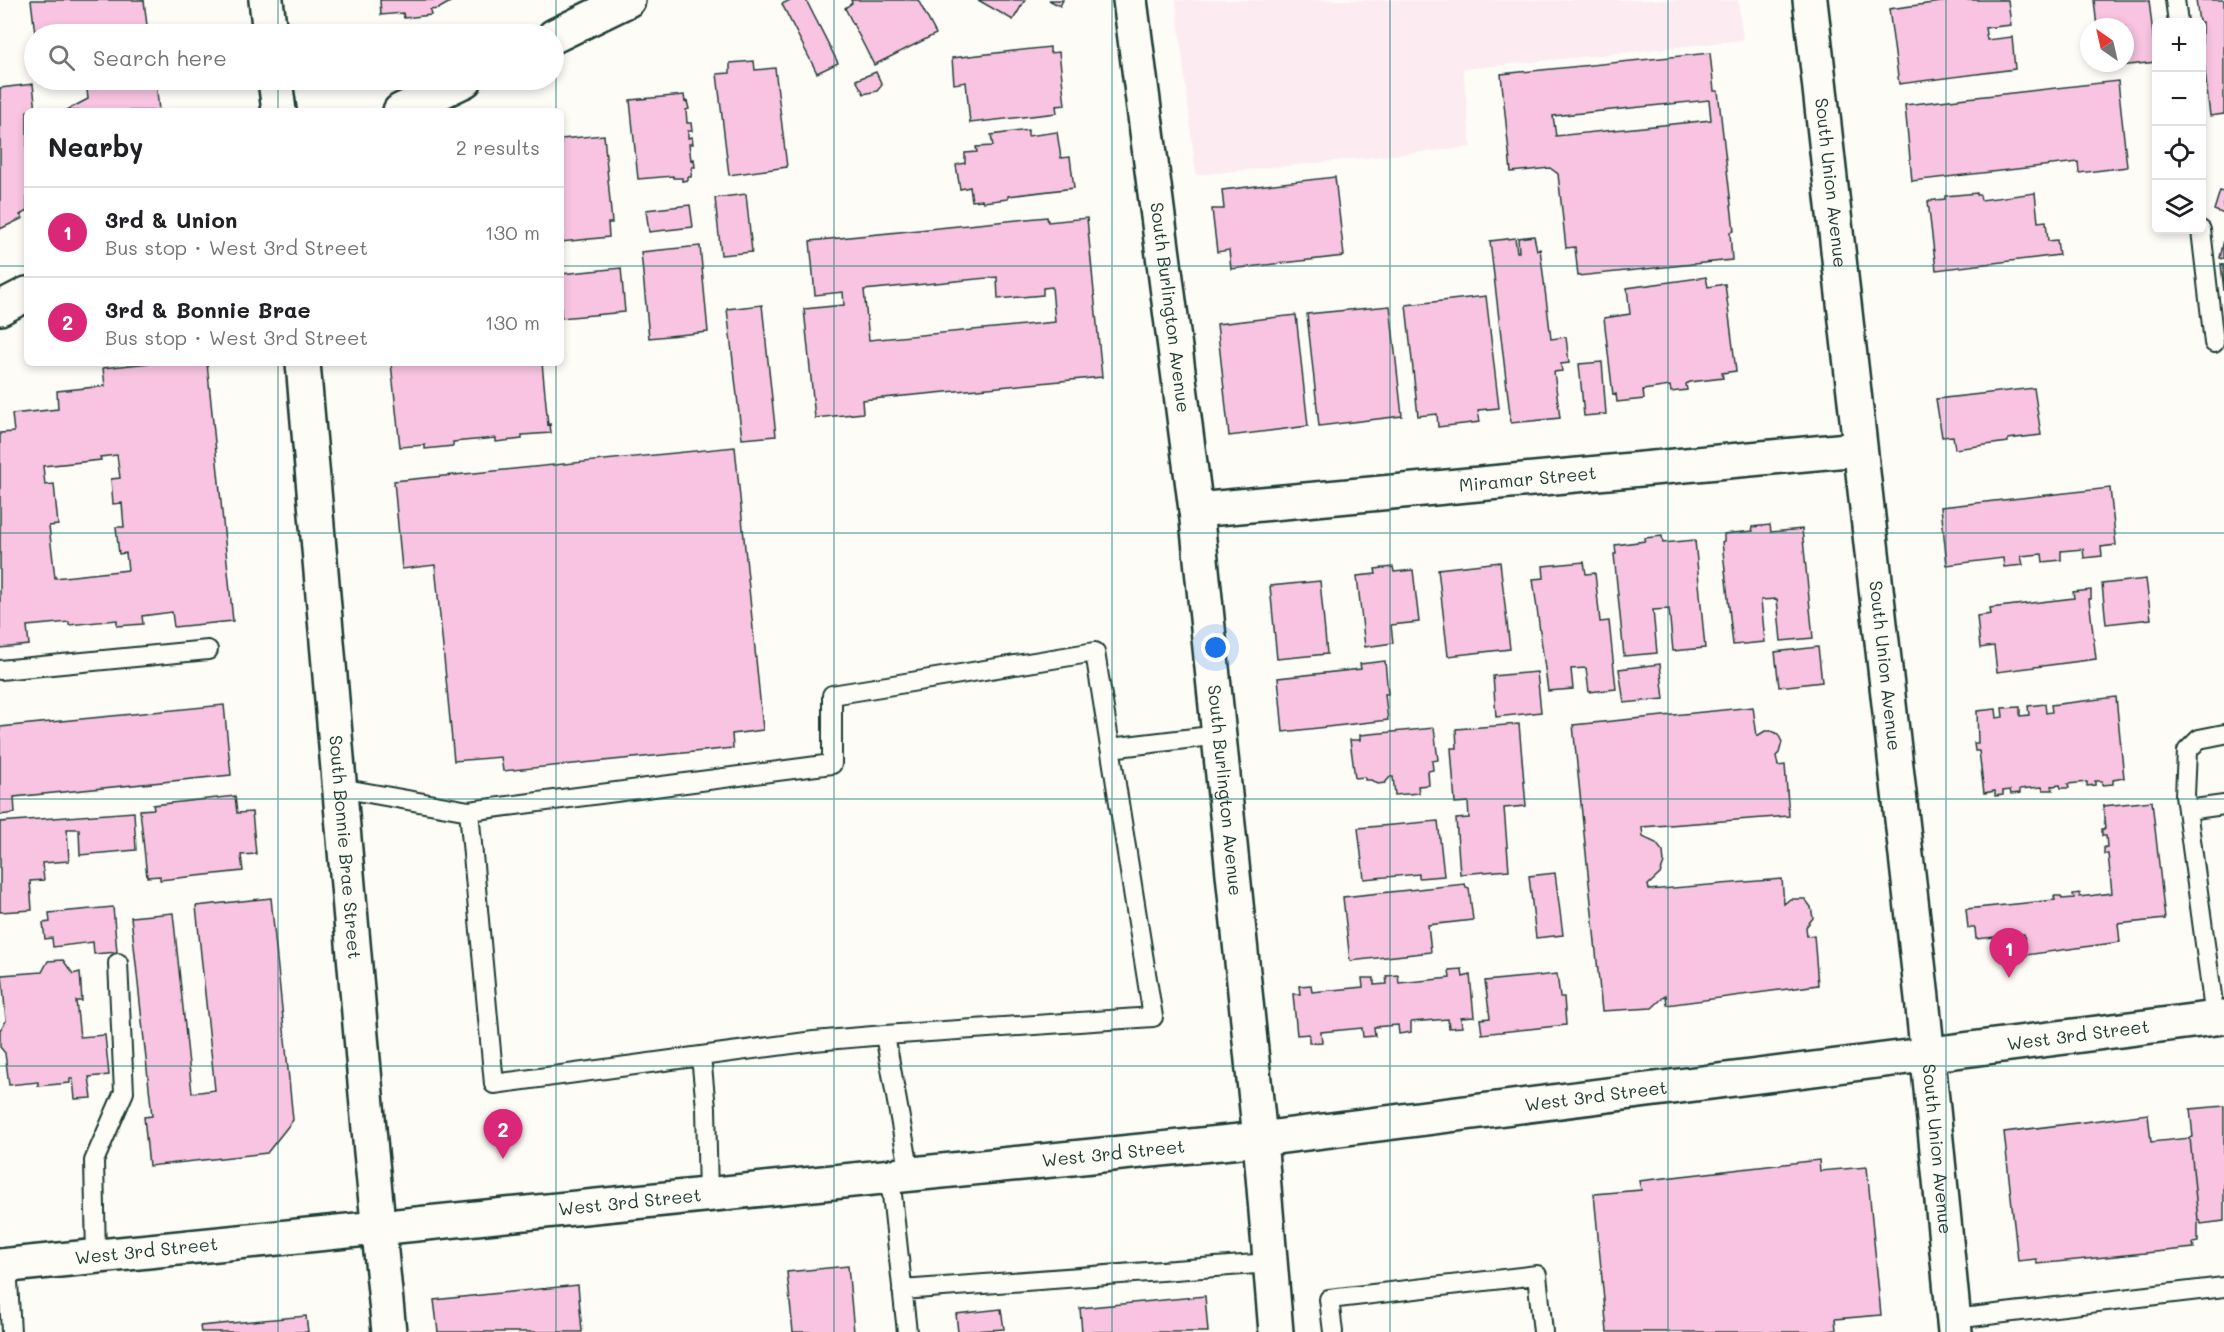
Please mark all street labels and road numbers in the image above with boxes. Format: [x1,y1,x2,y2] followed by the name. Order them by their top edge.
[1810,97,1853,269] street label: South Union Avenue
[1145,201,1196,414] street label: South Burlington Avenue
[1458,460,1597,497] street label: Miramar Street
[1864,579,1907,752] street label: South Union Avenue
[1203,684,1248,897] street label: South Burlington Avenue
[324,734,367,960] street label: South Bonnie Brae Street
[2005,1014,2151,1055] street label: West 3rd Street
[1918,1063,1958,1235] street label: South Union Avenue
[1523,1075,1669,1116] street label: West 3rd Street
[1041,1134,1186,1172] street label: West 3rd Street
[557,1182,702,1221] street label: West 3rd Street
[74,1231,219,1269] street label: West 3rd Street

